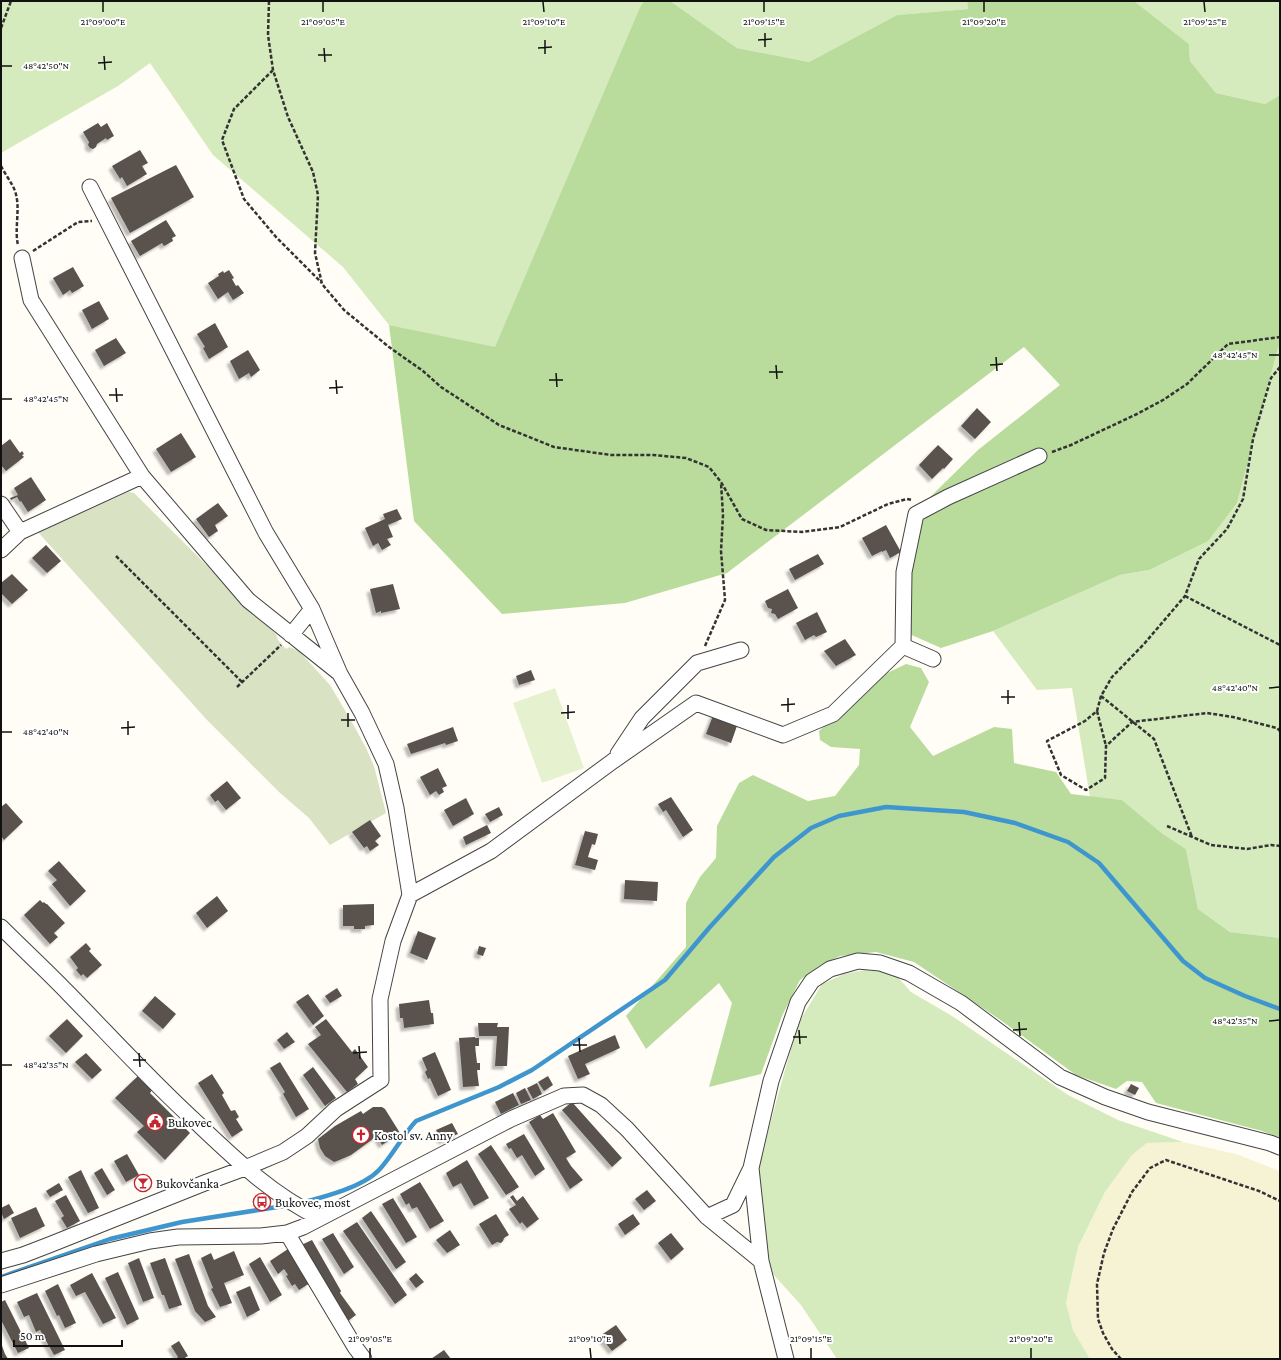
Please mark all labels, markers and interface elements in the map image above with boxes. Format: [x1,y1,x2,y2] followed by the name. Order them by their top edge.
[81,16,126,27] text: 21°09'00"E
[301,16,346,27] text: 21°09'05"E
[523,16,566,27] text: 21°09'10"E
[743,16,786,27] text: 21°09'15"E
[962,16,1007,27] text: 21°09'20"E
[1183,16,1227,27] text: 21°09'25"E
[23,60,69,71] text: 48°42'50"N
[1212,349,1258,360] text: 48°42'45"N
[23,393,69,404] text: 48°42'45"N
[1212,682,1259,693] text: 48°42'40"N
[23,726,70,737] text: 48°42'40"N
[1212,1015,1258,1026] text: 48°42'35"N
[23,1059,69,1070] text: 48°42'35"N
[145,1112,165,1132] public building icon: Bukovec
[168,1115,212,1130] place label: Bukovec
[351,1125,371,1145] church icon: Kostol sv. Anny
[374,1128,454,1143] place label: Kostol sv. Anny
[133,1173,153,1193] bar icon: Bukovčanka
[156,1176,219,1191] place label: Bukovčanka
[252,1192,272,1212] bus stop icon: Bukovec, most
[275,1195,351,1210] place label: Bukovec, most
[14,1322,122,1348] scale bar
[20,1329,45,1343] text: 50 m
[348,1333,393,1344] text: 21°09'05"E
[569,1333,612,1344] text: 21°09'10"E
[790,1333,833,1344] text: 21°09'15"E
[1009,1333,1054,1344] text: 21°09'20"E

